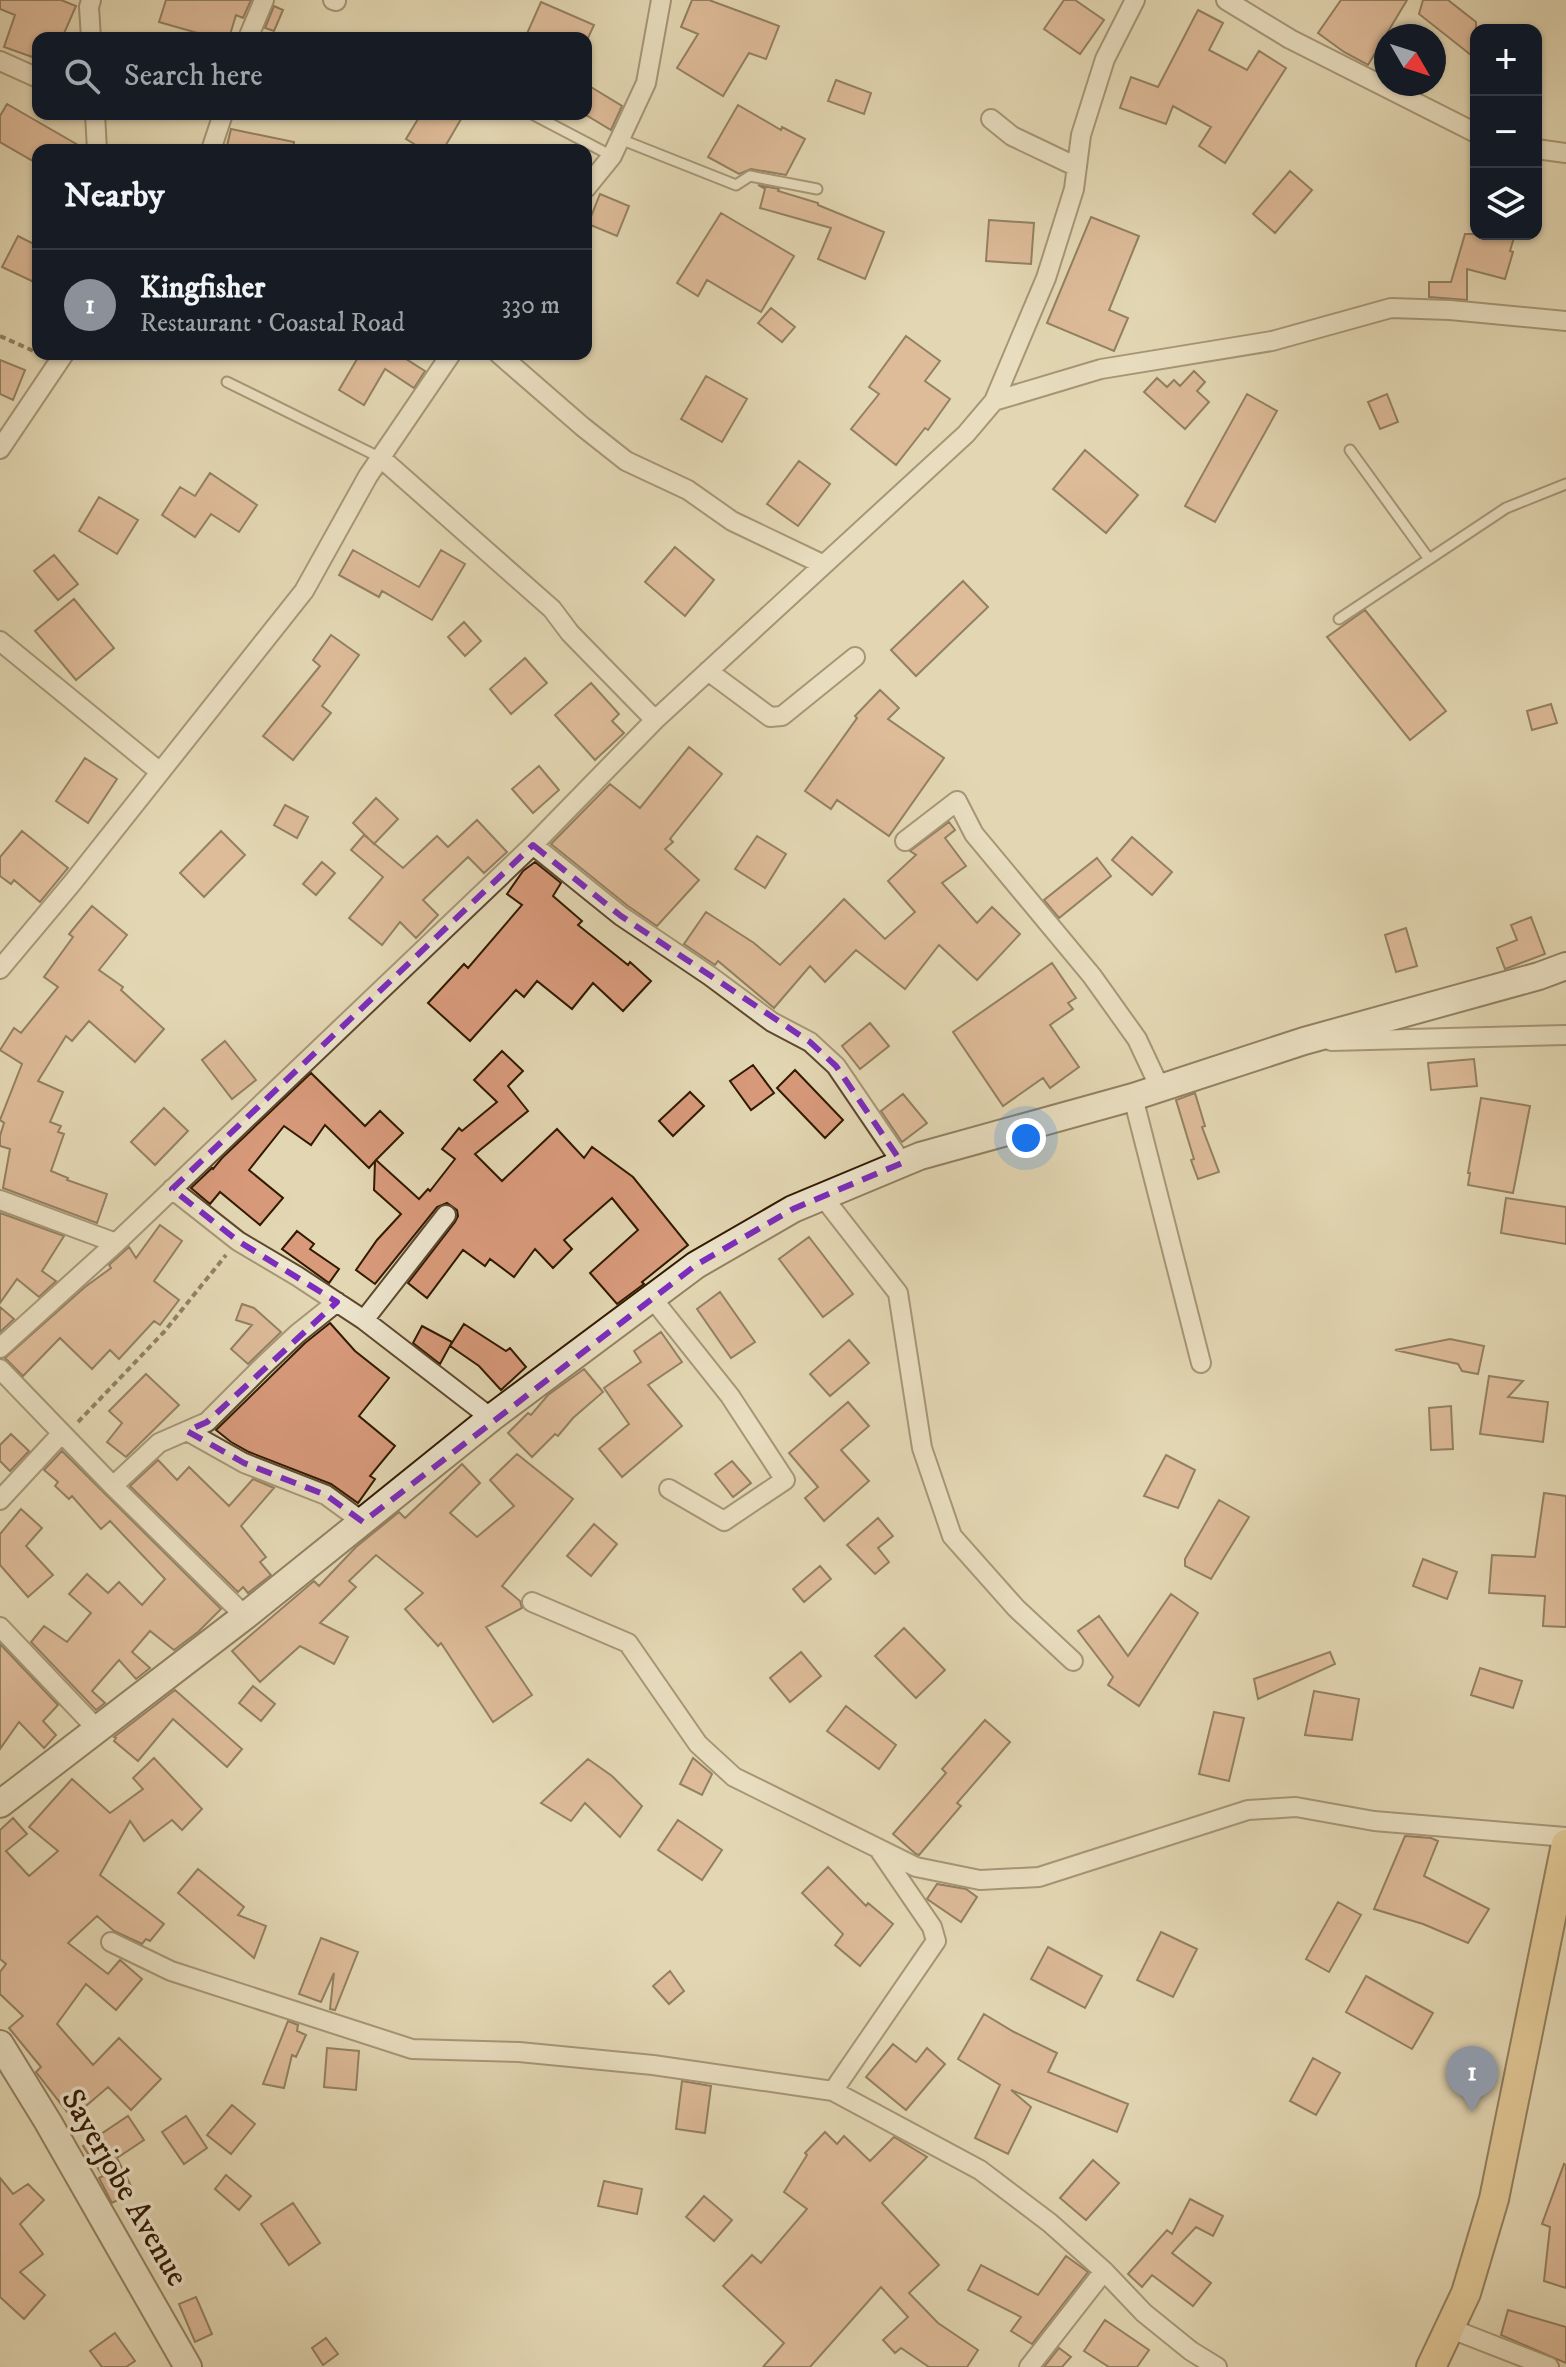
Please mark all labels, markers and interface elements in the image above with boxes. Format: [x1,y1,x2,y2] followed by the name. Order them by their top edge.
[1374,24,1446,96] north arrow
[1470,24,1542,240] map controls
[1470,24,1542,96] button: +
[32,32,592,120] search box
[60,54,104,98] icon: search
[124,58,263,95] text: Search here
[1470,96,1542,168] button: −
[1470,168,1542,240] button: layers
[64,175,165,217] text: Nearby
[140,270,265,307] text: Kingfisher
[85,289,95,322] text: 1
[502,289,560,322] text: 330 m
[140,307,405,340] text: Restaurant · Coastal Road
[1006,1118,1046,1158] your location
[1446,2046,1498,2112] pin: 1
[51,2082,197,2294] street label: Sayerjobe Avenue

